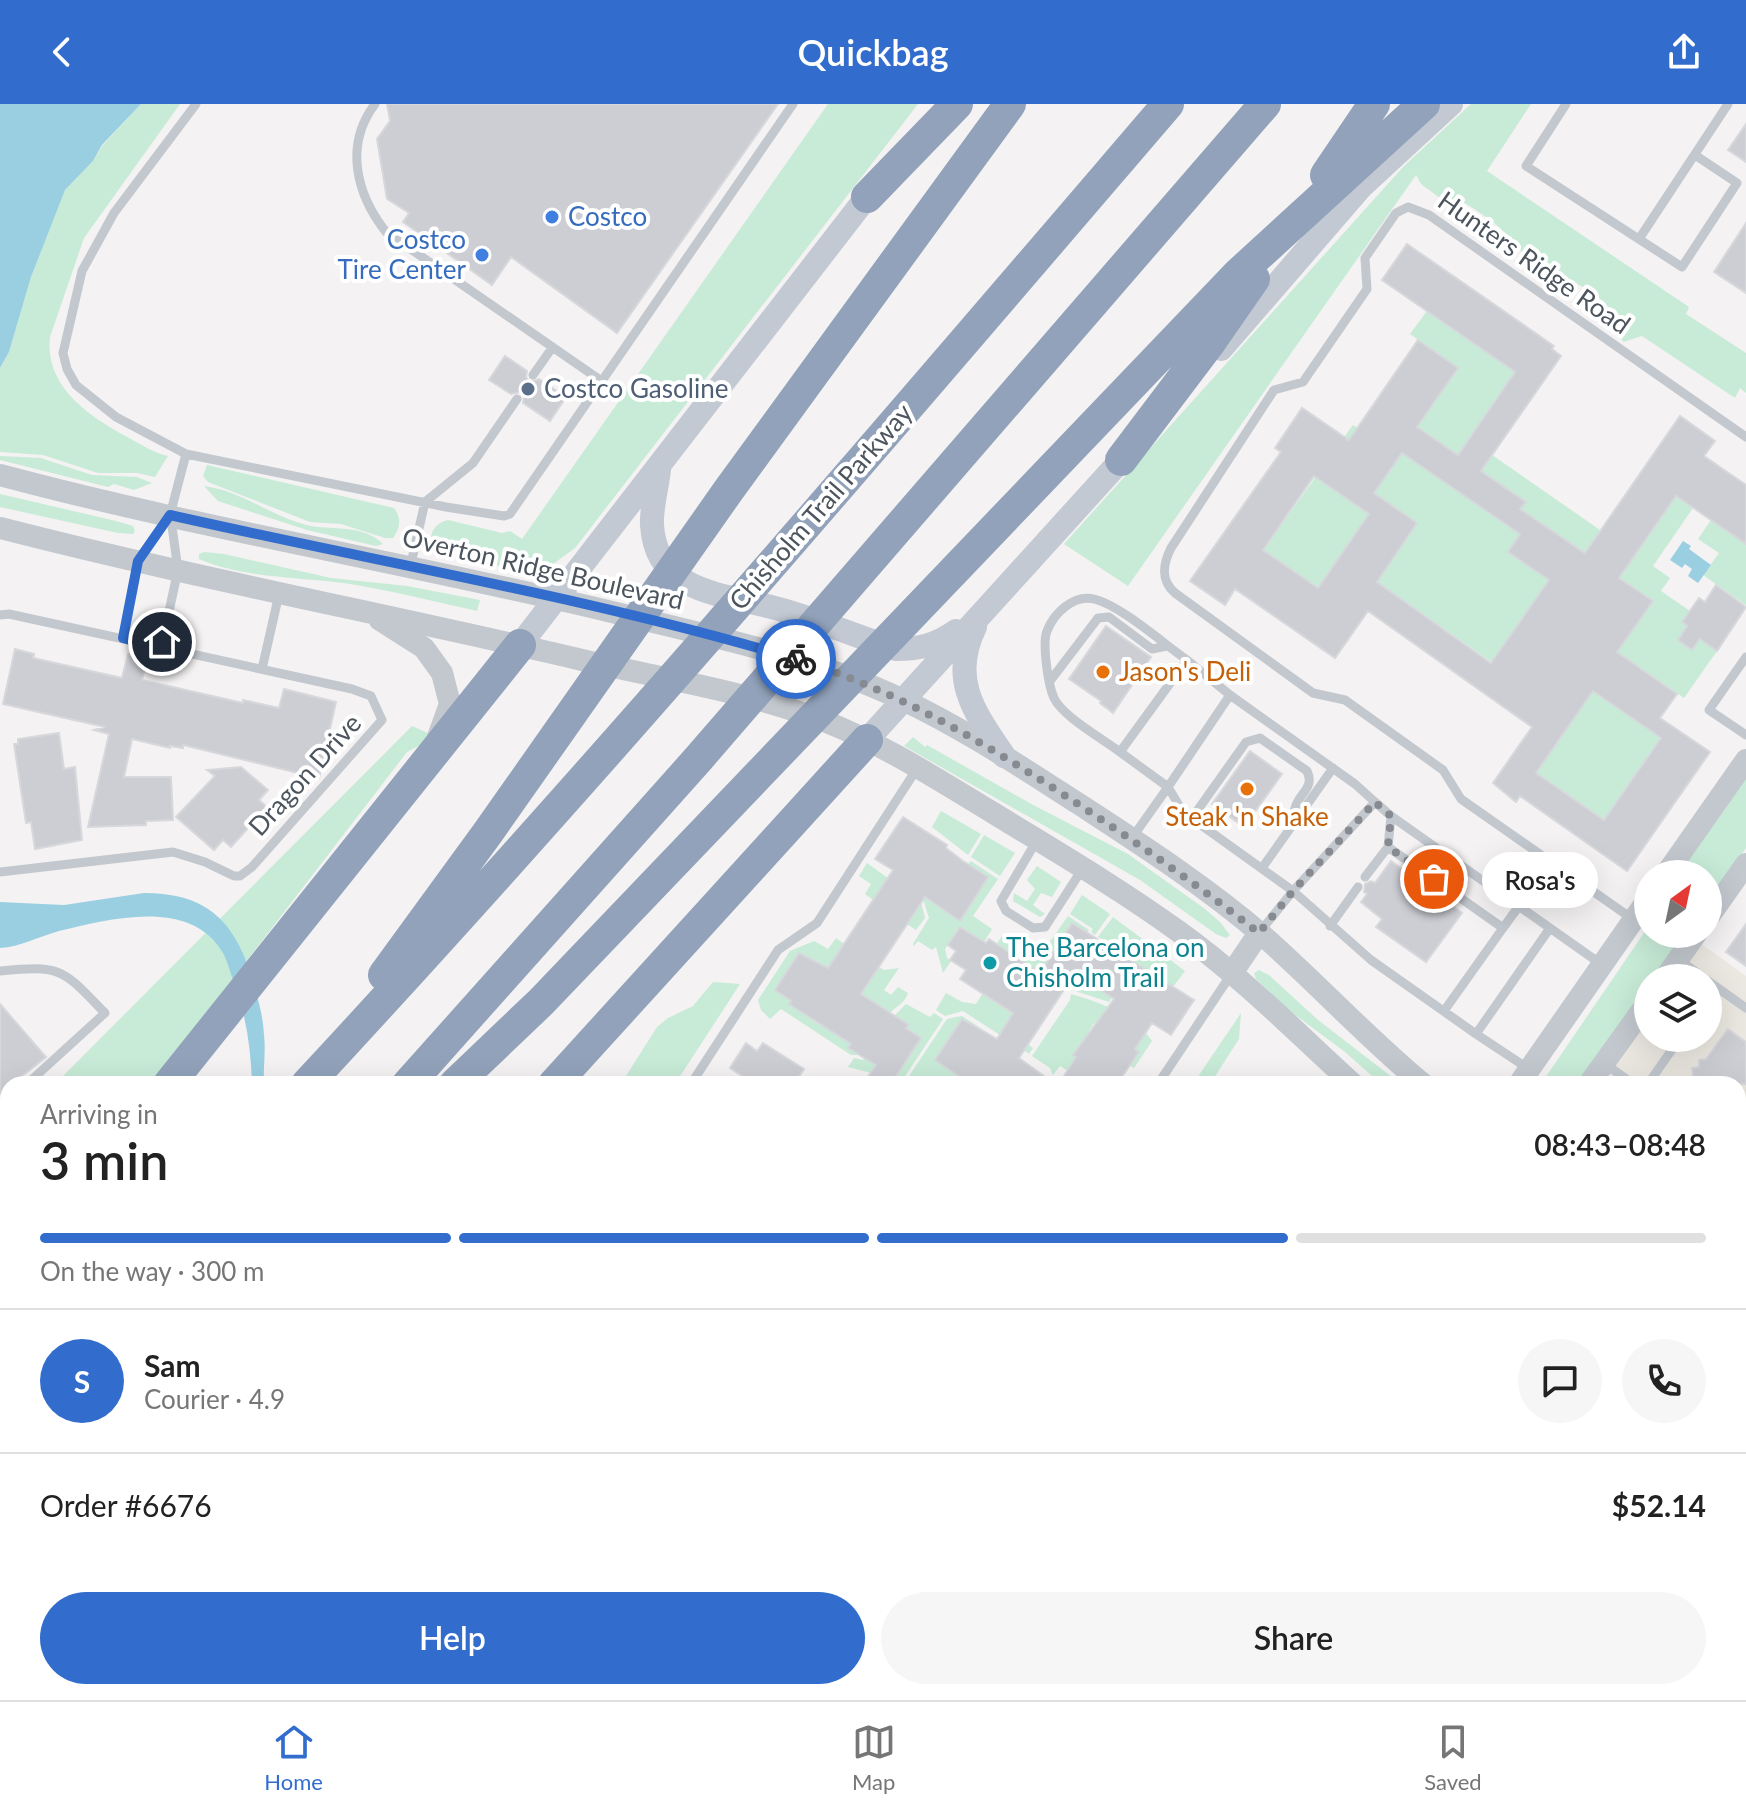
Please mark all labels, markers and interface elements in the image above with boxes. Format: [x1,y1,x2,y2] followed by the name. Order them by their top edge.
[40,30,84,74] icon: back
[797,30,949,74] text: Quickbag
[1662,30,1706,74] icon: share
[1432,184,1637,340] street label: Hunters Ridge Road
[568,200,647,232] place label: Costco
[543,208,561,226] marker: Costco
[338,223,467,285] place label: Costco Tire Center
[473,246,491,264] marker: Costco Tire Center
[544,372,728,404] place label: Costco Gasoline
[519,380,537,398] marker: Costco Gasoline
[722,396,919,616] street label: Chisholm Trail Parkway
[399,520,687,616] street label: Overton Ridge Boulevard
[128,608,196,676] pin
[756,619,836,699] courier
[140,620,184,664] icon: home
[774,637,818,681] icon: bike
[1119,655,1251,687] place label: Jason's Deli
[1094,663,1112,681] marker: Jason's Deli
[241,707,367,842] street label: Dragon Drive
[1238,780,1256,798] marker: Steak 'n Shake
[1165,800,1329,832] place label: Steak 'n Shake
[1400,845,1468,913] pin
[1482,851,1598,907] callout: Rosa's
[1412,857,1456,901] icon: bag
[1634,860,1722,948] north arrow
[1634,860,1722,1052] map controls
[1504,864,1576,896] text: Rosa's
[1006,931,1205,993] place label: The Barcelona on Chisholm Trail
[981,954,999,972] marker: The Barcelona on Chisholm Trail
[1634,964,1722,1052] button: layers
[40,1098,158,1130] text: Arriving in
[1534,1126,1706,1162] text: 08:43–08:48
[40,1129,168,1191] text: 3 min
[40,1255,264,1287] text: On the way · 300 m
[1518,1339,1602,1423] button: chat
[1622,1339,1706,1423] button: phone
[144,1347,201,1383] text: Sam
[74,1363,90,1399] text: S
[144,1383,285,1415] text: Courier · 4.9
[40,1487,212,1523] text: Order #6676
[1612,1487,1706,1523] text: $52.14
[40,1592,865,1684] button: Help
[881,1592,1706,1684] button: Share
[264,1720,323,1795] tab: Home
[852,1720,896,1795] tab: Map
[1424,1720,1482,1795] tab: Saved

